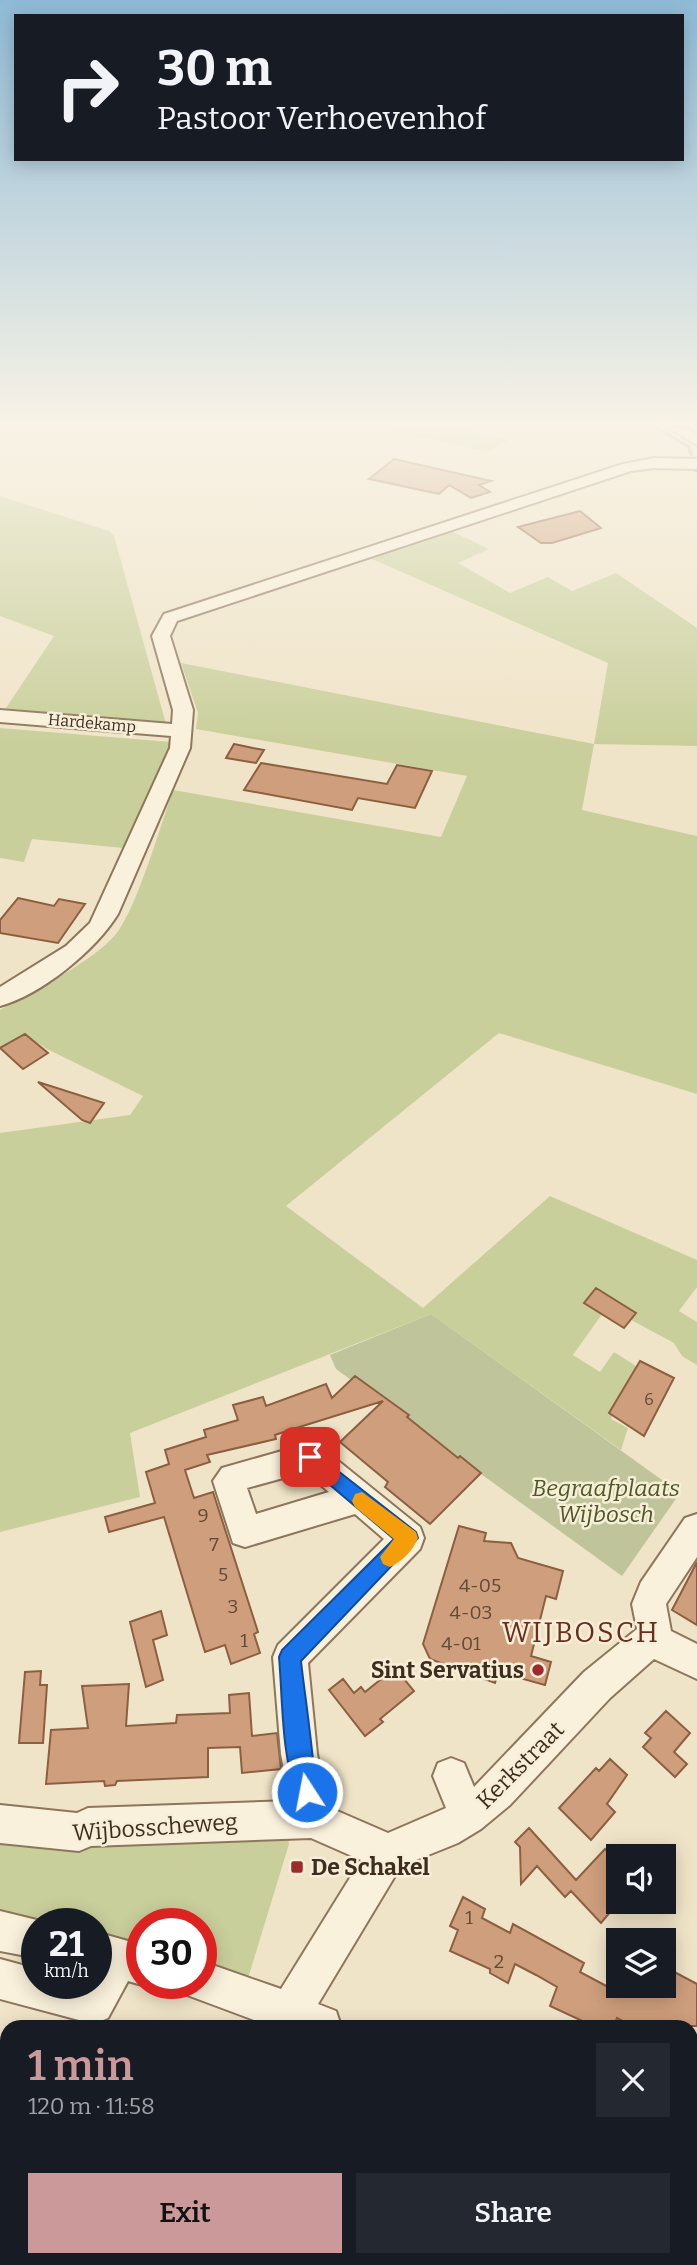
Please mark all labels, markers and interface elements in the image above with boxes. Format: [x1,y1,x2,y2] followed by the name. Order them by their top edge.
[157,39,272,98] text: 30 m
[42,42,133,133] icon: right
[157,99,486,137] text: Pastoor Verhoevenhof
[47,710,137,736] street label: Hardekamp
[644,1390,654,1409] house number: 6
[280,1427,340,1487] pin
[291,1438,329,1476] icon: arrive
[532,1474,680,1528] park label: Begraafplaats Wijbosch
[197,1504,209,1527] house number: 9
[209,1533,219,1556] house number: 7
[218,1563,228,1586] house number: 5
[459,1574,501,1597] house number: 4-05
[228,1595,238,1618] house number: 3
[450,1601,492,1624] house number: 4-03
[502,1616,660,1649] district label: WIJBOSCH
[240,1629,248,1652] house number: 1
[441,1632,481,1655] house number: 4-01
[371,1656,524,1684] place label: Sint Servatius
[530,1662,546,1678] marker: Sint Servatius
[470,1715,570,1815] street label: Kerkstraat
[270,1755,344,1829] position arrow
[71,1807,239,1847] street label: Wijbosscheweg
[606,1844,676,1998] map controls
[606,1844,676,1914] button: sound
[311,1853,430,1881] place label: De Schakel
[289,1859,305,1875] marker: De Schakel
[465,1906,473,1929] house number: 1
[126,1908,217,1999] speed limit sign: 30
[49,1923,84,1965] text: 21
[606,1928,676,1998] button: layers
[494,1950,504,1973] house number: 2
[44,1960,89,1982] text: km/h
[28,2041,134,2091] text: 1 min
[596,2043,670,2117] button: close
[28,2092,155,2120] text: 120 m · 11:58
[28,2173,342,2253] button: Exit
[356,2173,670,2253] button: Share

